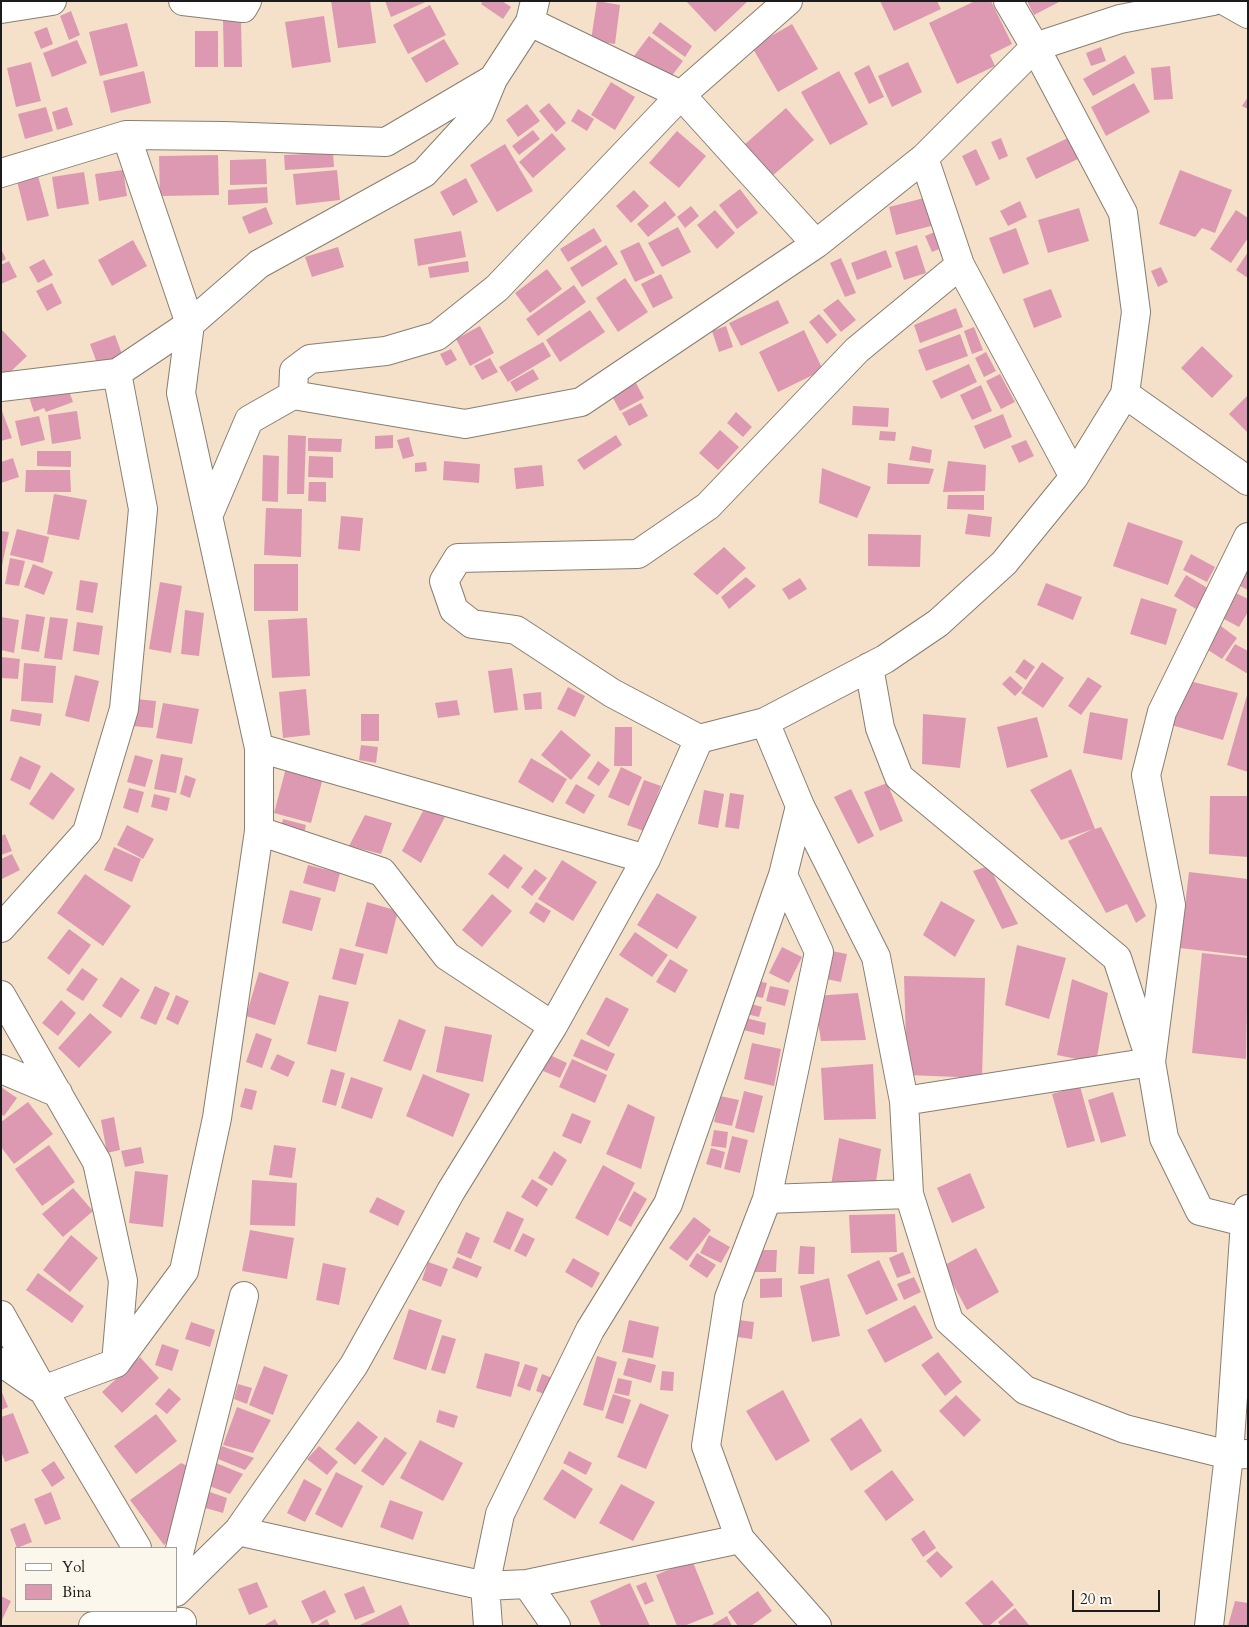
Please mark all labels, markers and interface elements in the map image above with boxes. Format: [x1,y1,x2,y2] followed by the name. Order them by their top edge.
[15,1547,178,1612] legend
[62,1557,85,1577] text: Yol
[1074,1580,1162,1612] scale bar
[62,1582,91,1602] text: Bina
[1080,1589,1112,1609] text: 20 m

